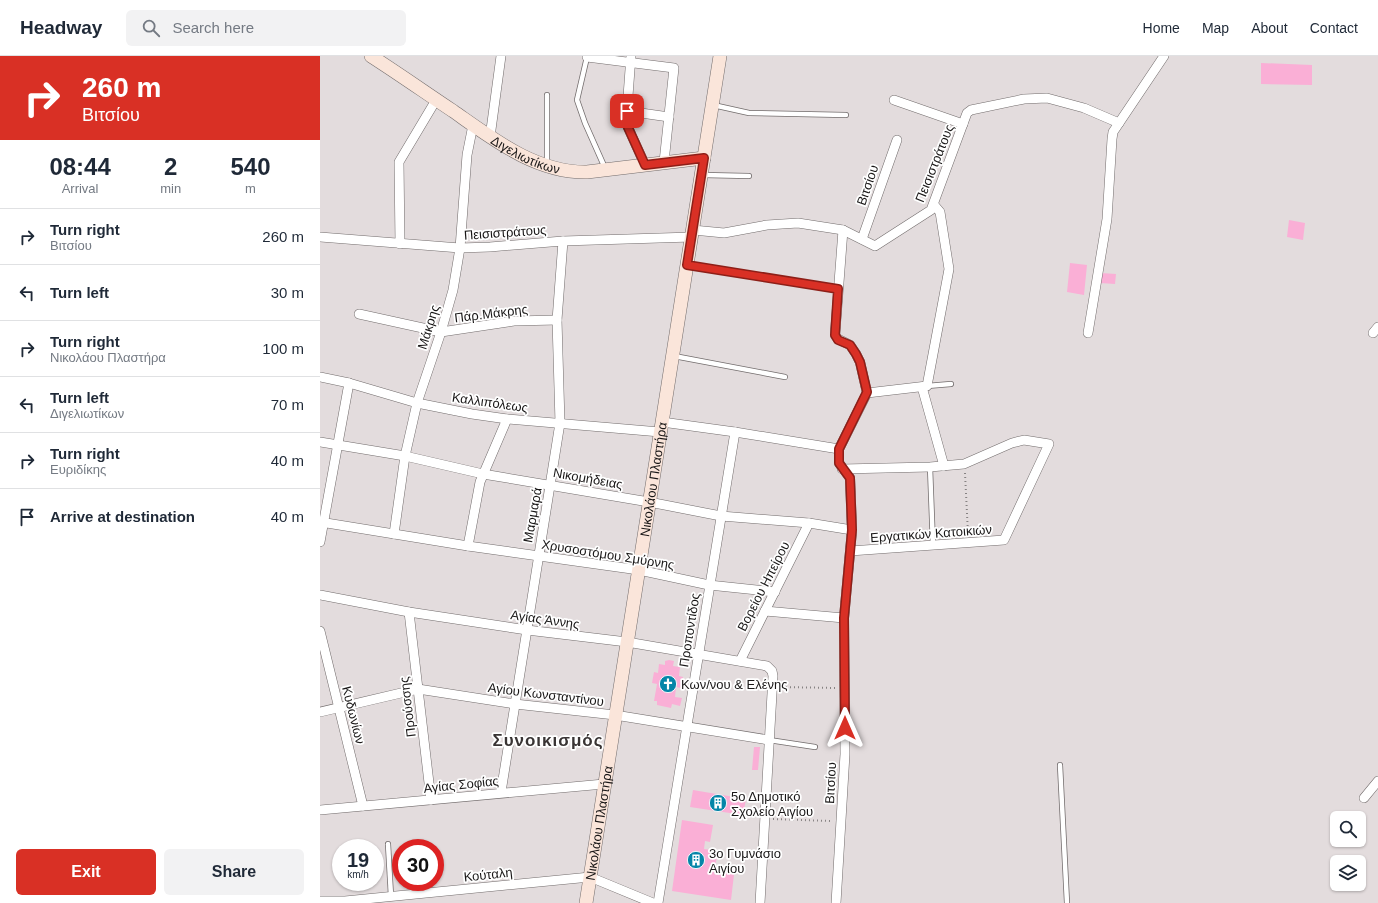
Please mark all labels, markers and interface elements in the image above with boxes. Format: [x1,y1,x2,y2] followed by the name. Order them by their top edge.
[126,10,406,46] search box
[20,17,102,38] text: Headway
[140,17,162,39] icon: search
[172,19,254,36] text: Search here
[1143,20,1180,36] text: Home
[1202,20,1229,36] text: Map
[1251,20,1288,36] text: About
[1310,20,1358,36] text: Contact
[16,72,68,124] icon: right
[82,72,161,103] text: 260 m
[610,94,644,128] pin
[616,100,638,122] icon: arrive
[82,105,140,125] text: Βιτσίου
[912,122,957,204] street label: Πεισιστράτους
[488,133,561,177] street label: Διγελιωτίκων
[49,153,111,180] text: 08:44
[164,153,177,180] text: 2
[231,153,271,180] text: 540
[854,163,881,207] street label: Βιτσίου
[62,181,99,196] text: Arrival
[160,181,181,196] text: min
[245,181,256,196] text: m
[50,221,120,238] text: Turn right
[463,222,547,243] street label: Πεισιστράτους
[16,226,38,248] icon: right
[262,228,304,245] text: 260 m
[50,238,92,253] text: Βιτσίου
[16,282,38,304] icon: left
[50,284,109,301] text: Turn left
[271,284,304,301] text: 30 m
[454,302,529,325] street label: Πάρ.Μάκρης
[415,303,442,351] street label: Μάκρης
[50,333,120,350] text: Turn right
[16,338,38,360] icon: right
[262,340,304,357] text: 100 m
[50,350,166,365] text: Νικολάου Πλαστήρα
[50,389,109,406] text: Turn left
[451,390,529,415] street label: Καλλιπόλεως
[16,394,38,416] icon: left
[271,396,304,413] text: 70 m
[50,406,124,421] text: Διγελιωτίκων
[637,420,670,538] street label: Νικολάου Πλαστήρα
[50,445,120,462] text: Turn right
[16,450,38,472] icon: right
[271,452,304,469] text: 40 m
[50,462,106,477] text: Ευριδίκης
[552,465,624,492] street label: Νικομήδειας
[520,486,545,544] street label: Μαρμαρά
[16,506,38,528] icon: arrive
[50,508,195,525] text: Arrive at destination
[271,508,304,525] text: 40 m
[870,522,992,545] street label: Εργατικών Κατοικιών
[540,537,675,572] street label: Χρυσοστόμου Σμύρνης
[734,539,793,634] street label: Βορείου Ηπείρου
[676,592,703,668] street label: Προποντίδος
[510,607,580,632] street label: Αγίας Άννης
[658,674,678,694] church icon: Κων/νου & Ελένης
[396,676,419,738] street label: Προύσσης
[681,677,787,692] place label: Κων/νου & Ελένης
[487,680,605,709] street label: Αγίου Κωνσταντίνου
[339,685,368,746] street label: Κυδωνίων
[824,707,866,749] position arrow
[492,731,604,750] district label: Συνοικισμός
[822,762,839,804] street label: Βιτσίου
[583,764,616,882] street label: Νικολάου Πλαστήρα
[423,773,499,796] street label: Αγίας Σοφίας
[731,789,813,819] place label: 5ο Δημοτικό Σχολείο Αιγίου
[708,793,728,813] building icon: 5ο Δημοτικό Σχολείο Αιγίου
[1330,811,1366,891] map controls
[1330,811,1366,847] button: search
[392,839,444,891] speed limit sign: 30
[709,846,781,876] place label: 3ο Γυμνάσιο Αιγίου
[16,849,156,895] button: Exit
[164,849,304,895] button: Share
[347,849,369,871] text: 19
[686,850,706,870] building icon: 3ο Γυμνάσιο Αιγίου
[1330,855,1366,891] button: layers
[463,864,513,885] street label: Κούταλη
[347,869,369,880] text: km/h

